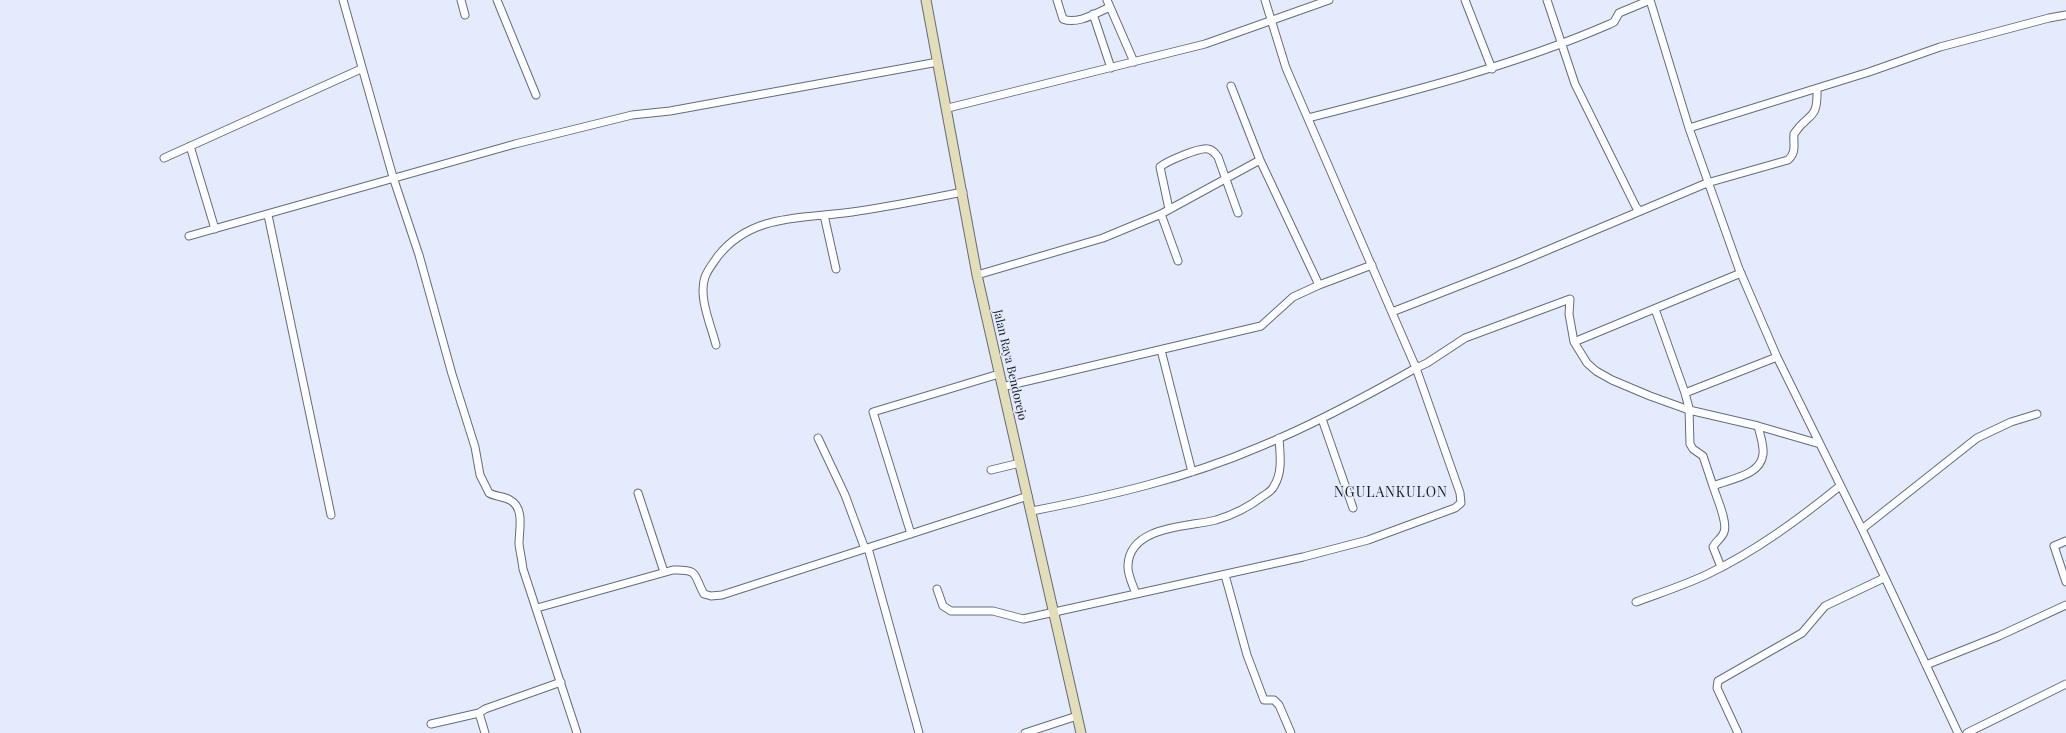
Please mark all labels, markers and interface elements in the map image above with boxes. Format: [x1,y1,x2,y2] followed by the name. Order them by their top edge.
[990,308,1030,422] street label: Jalan Raya Bendorejo
[1334,485,1448,501] district label: NGULANKULON

